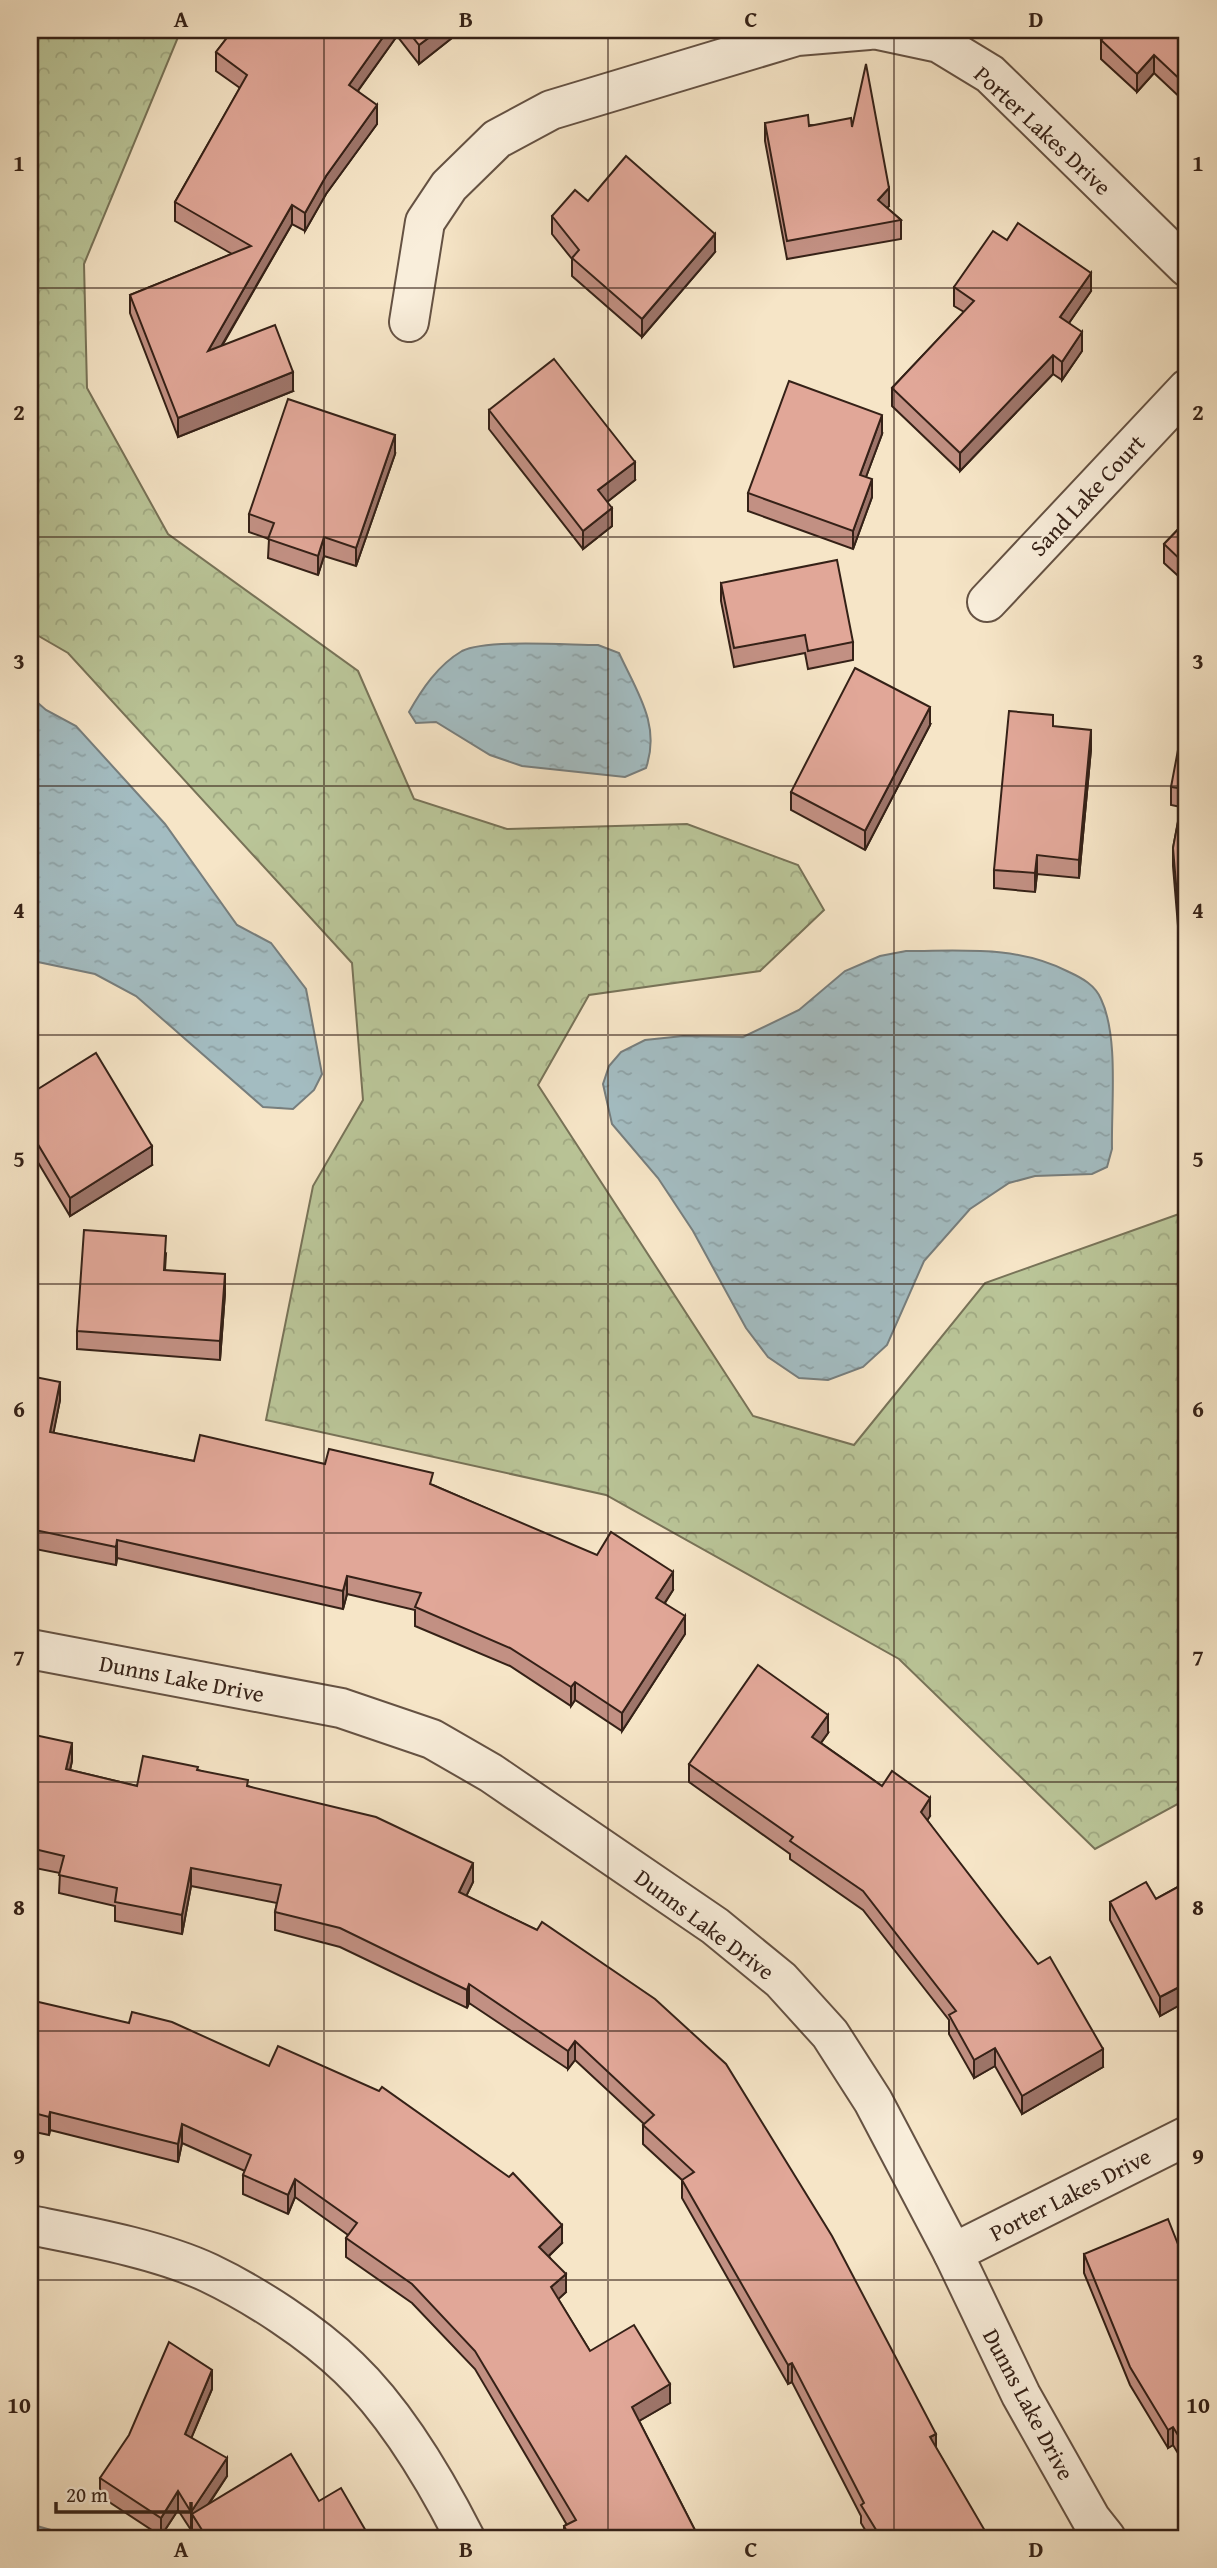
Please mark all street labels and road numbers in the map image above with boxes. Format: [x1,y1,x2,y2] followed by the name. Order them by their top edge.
[967,58,1119,202] street label: Porter Lakes Drive
[1022,427,1152,563] street label: Sand Lake Court
[97,1646,267,1710] street label: Dunns Lake Drive
[628,1861,782,1987] street label: Dunns Lake Drive
[984,2139,1156,2249] street label: Porter Lakes Drive
[975,2322,1083,2486] street label: Dunns Lake Drive

